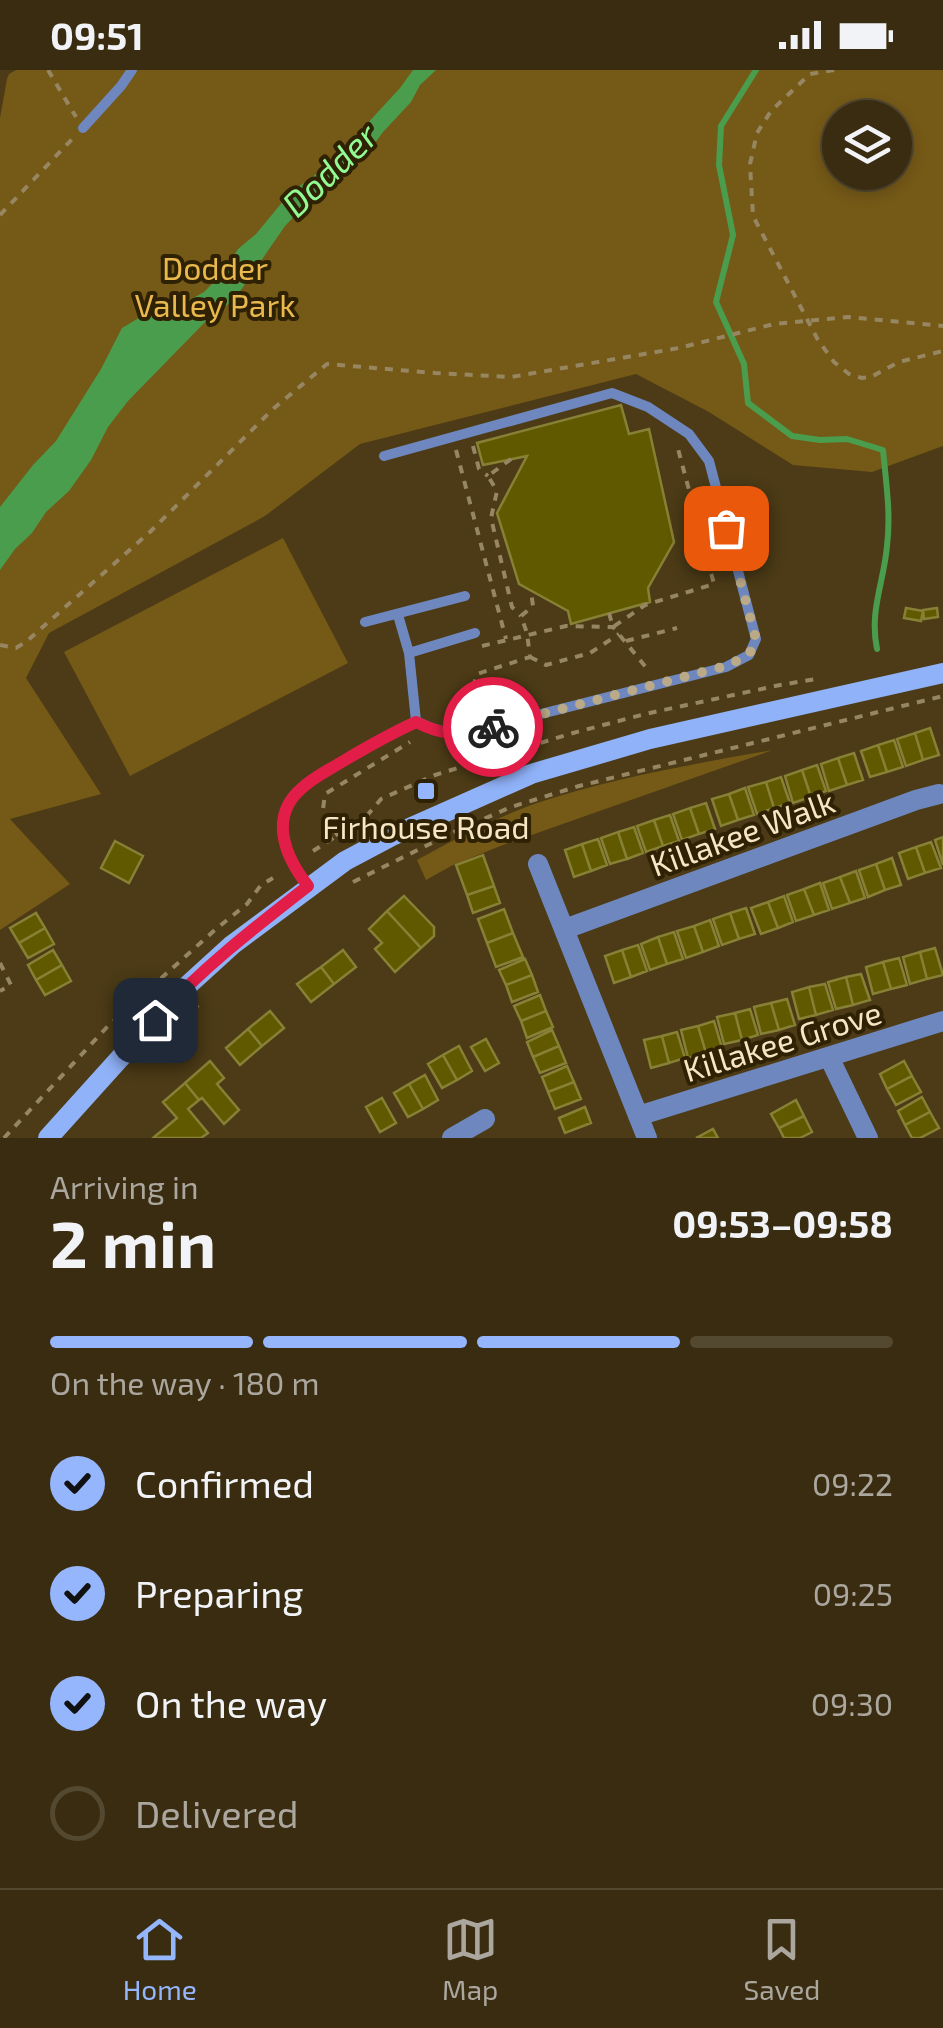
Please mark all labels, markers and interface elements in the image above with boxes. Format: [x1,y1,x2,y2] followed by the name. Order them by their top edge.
[50,12,144,58] text: 09:51
[822,100,912,190] map controls
[822,100,912,190] button: layers
[273,113,386,224] water label: Dodder
[134,248,296,323] park label: Dodder Valley Park
[684,486,769,571] pin
[699,501,754,556] icon: bag
[443,677,543,777] courier
[466,700,521,755] icon: bike
[415,780,437,802] marker: Firhouse Road
[645,781,839,883] street label: Killakee Walk
[322,807,530,845] place label: Firhouse Road
[113,978,198,1063] pin
[678,992,886,1088] street label: Killakee Grove
[128,993,183,1048] icon: home
[50,1167,199,1205] text: Arriving in
[672,1200,893,1246] text: 09:53–09:58
[50,1203,216,1281] text: 2 min
[50,1363,320,1401] text: On the way · 180 m
[50,1456,105,1511] icon: check
[135,1460,314,1506] text: Confirmed
[812,1464,893,1502] text: 09:22
[50,1566,105,1621] icon: check
[135,1570,303,1616] text: Preparing
[813,1574,893,1612] text: 09:25
[50,1676,105,1731] icon: check
[135,1680,327,1726] text: On the way
[811,1684,893,1722] text: 09:30
[135,1790,299,1836] text: Delivered
[123,1912,197,2006] tab: Home
[442,1912,498,2006] tab: Map
[744,1912,820,2006] tab: Saved

